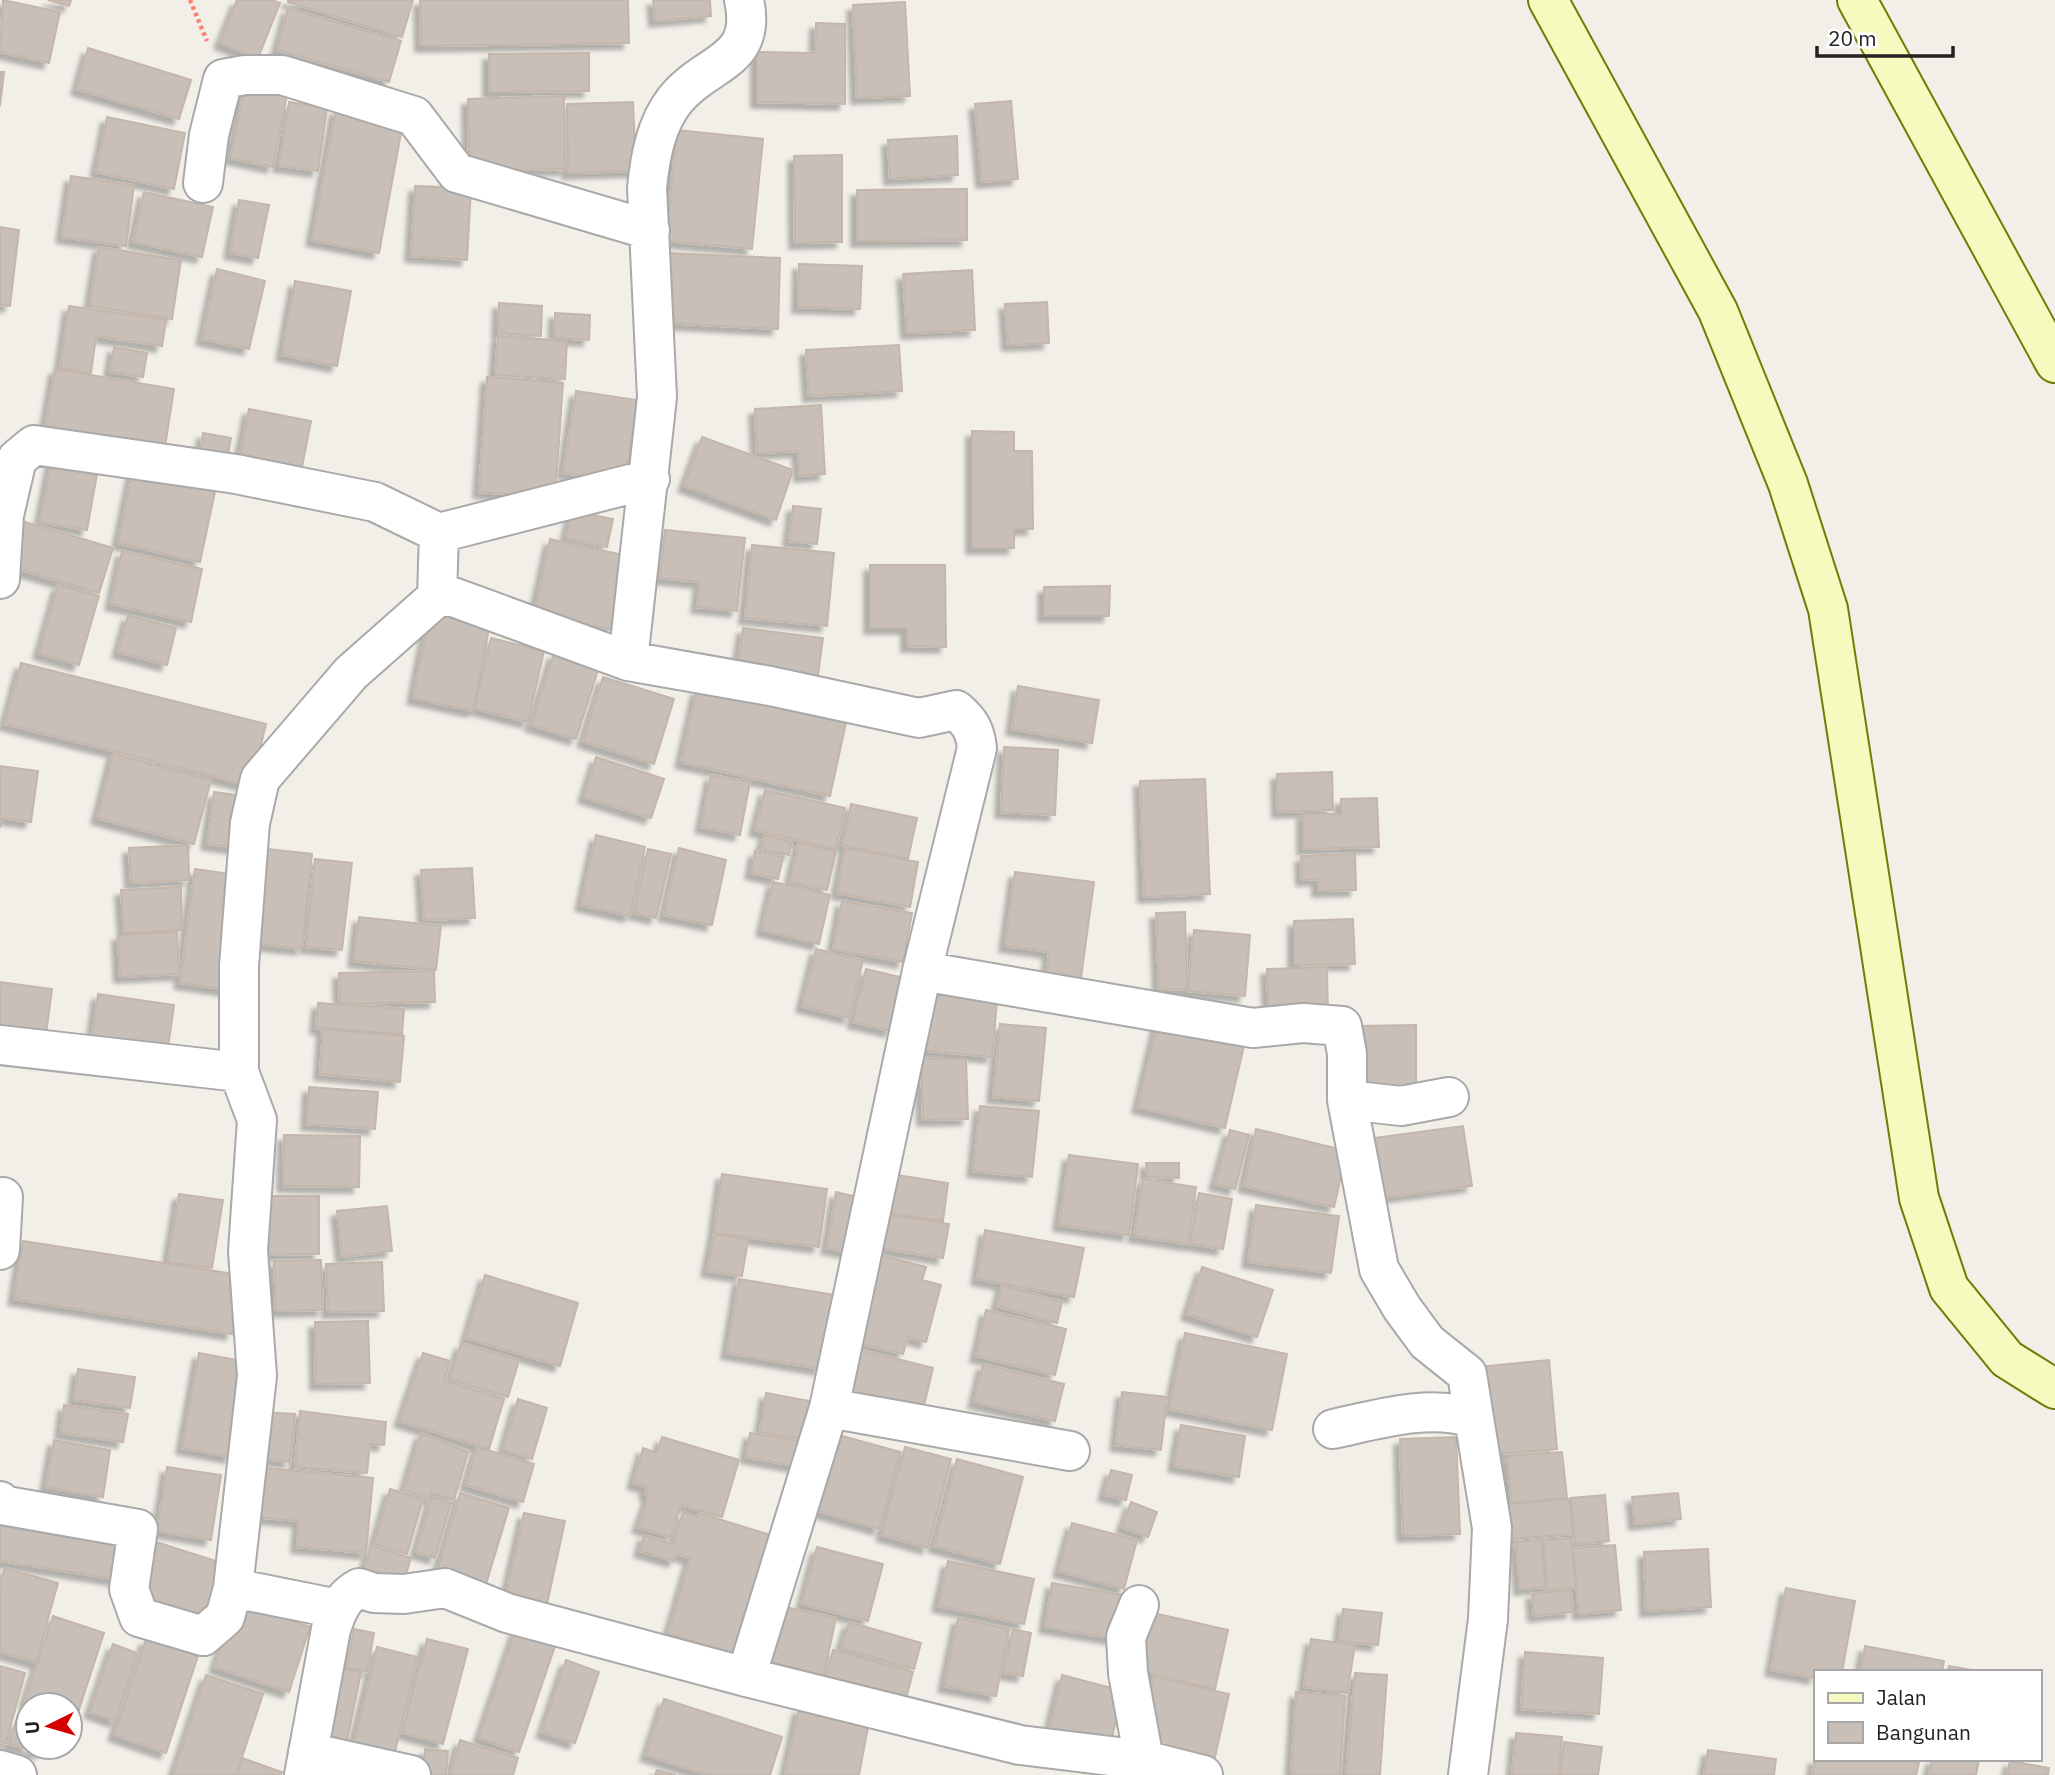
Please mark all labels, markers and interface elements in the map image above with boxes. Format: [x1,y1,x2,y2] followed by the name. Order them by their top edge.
[1817,14,1954,58] scale bar
[1828,24,1877,52] text: 20 m
[1814,1670,2041,1761] legend
[1876,1683,1927,1711] text: Jalan
[14,1691,84,1761] north arrow
[1876,1718,1971,1746] text: Bangunan
[20,1720,45,1735] text: U

